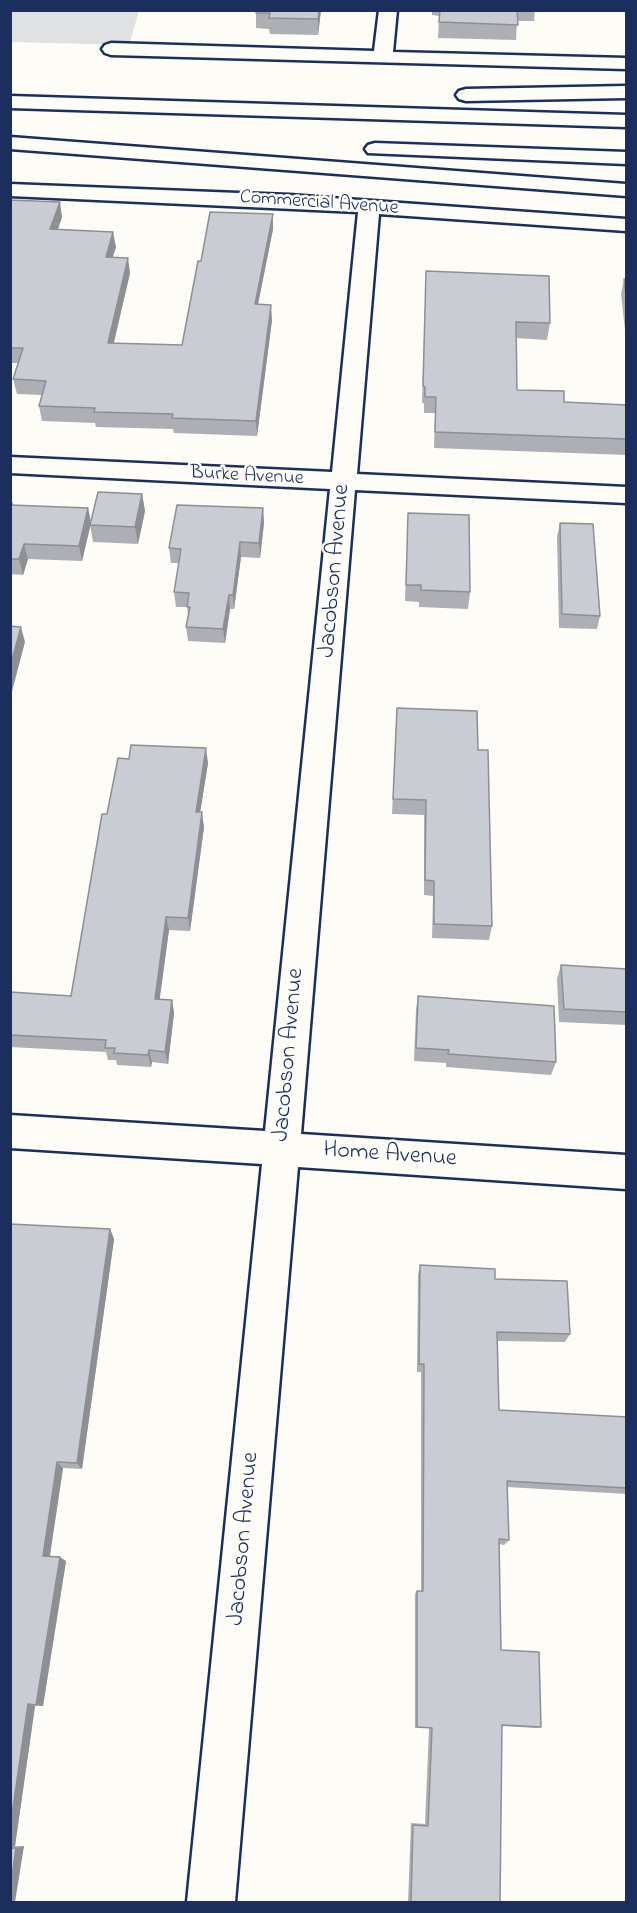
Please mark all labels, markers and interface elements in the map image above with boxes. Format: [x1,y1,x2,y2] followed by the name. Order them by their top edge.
[239,186,399,222] street label: Commercial Avenue
[190,462,304,492] street label: Burke Avenue
[314,483,358,659] street label: Jacobson Avenue
[268,967,312,1143] street label: Jacobson Avenue
[322,1137,458,1175] street label: Home Avenue
[223,1451,267,1627] street label: Jacobson Avenue

